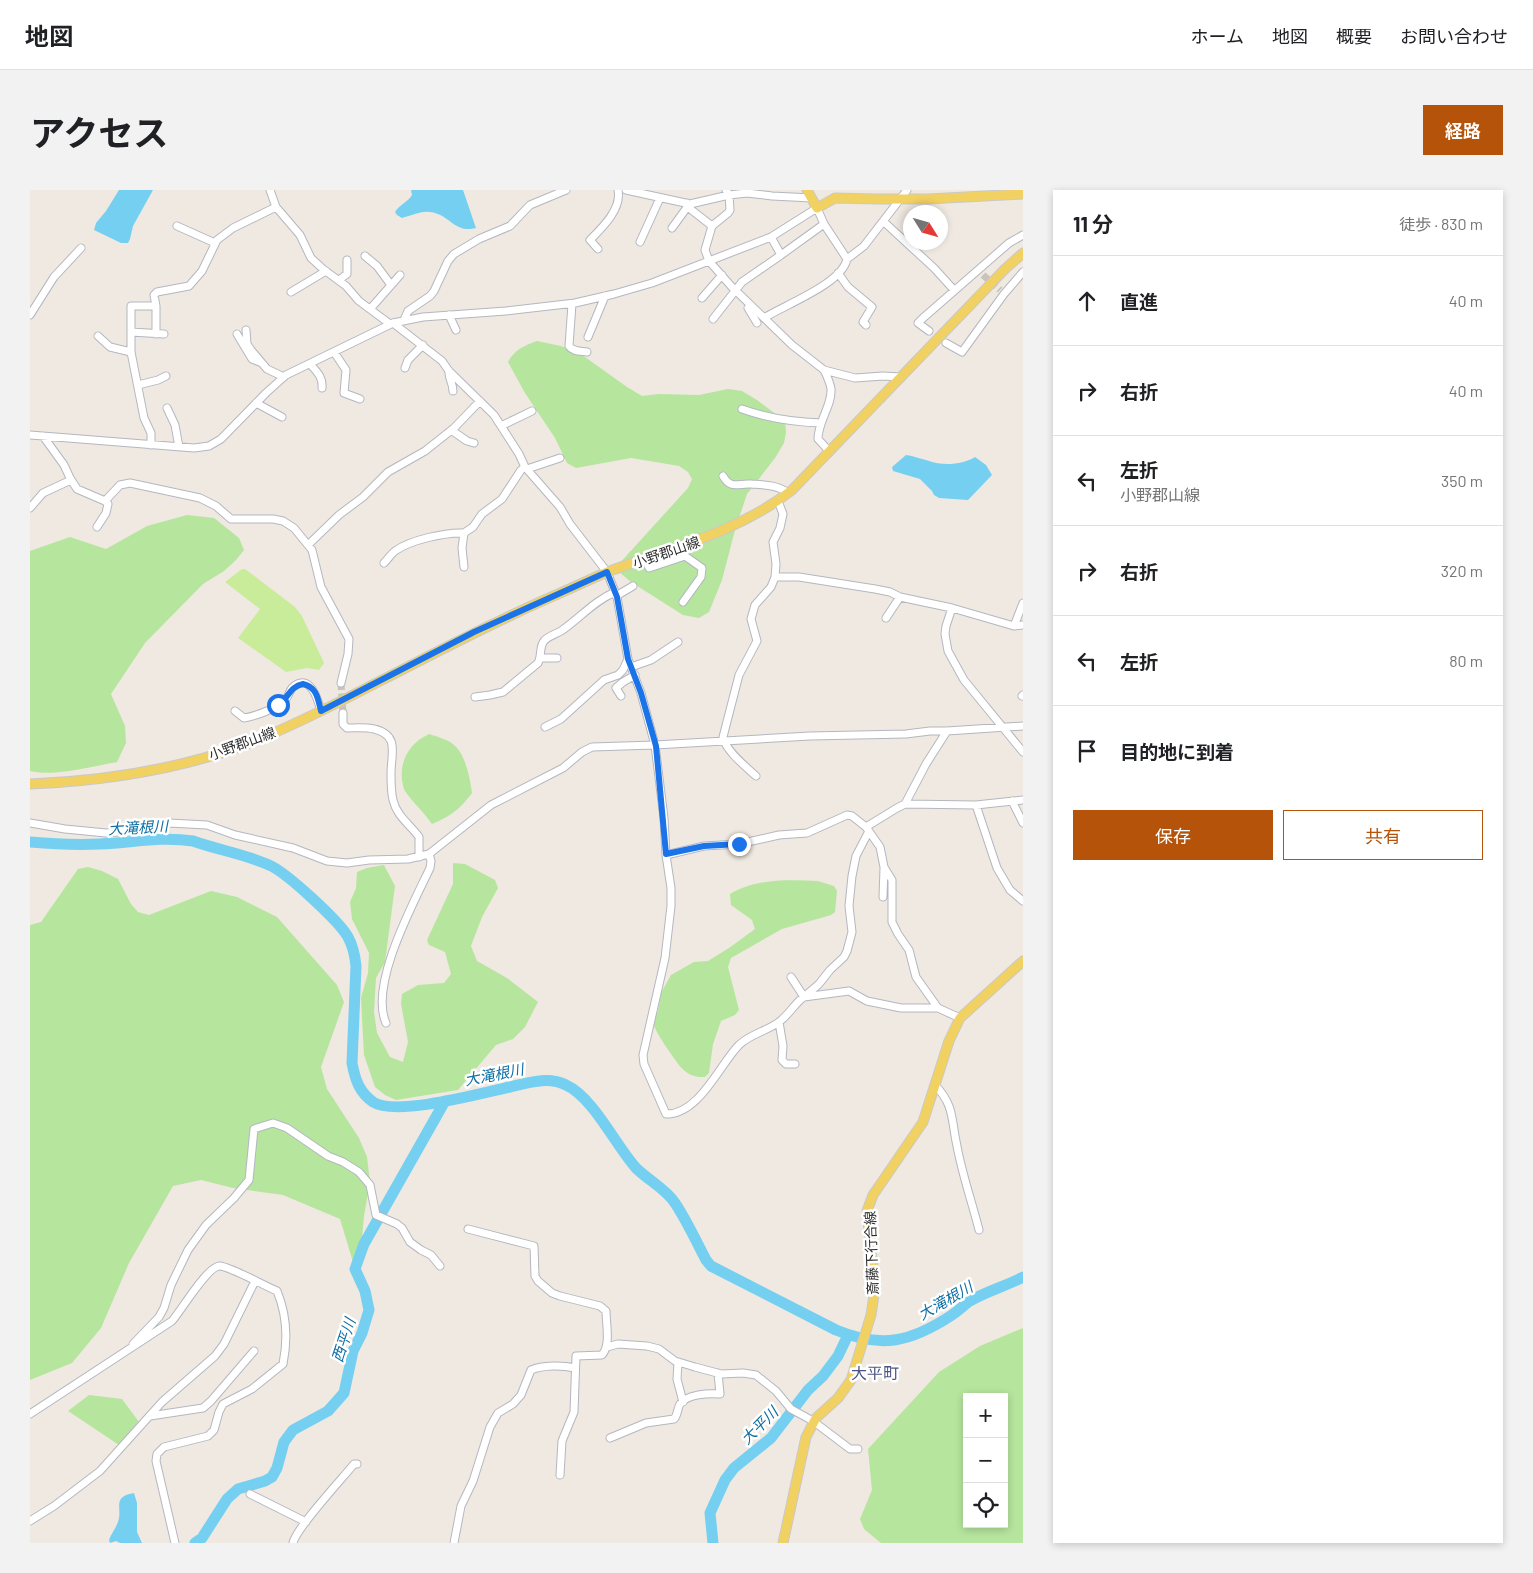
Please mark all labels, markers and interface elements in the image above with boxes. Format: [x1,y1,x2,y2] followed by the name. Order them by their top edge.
[25,21,73,50] text: 地図
[1191,25,1244,47] text: ホーム
[1272,25,1308,47] text: 地図
[1336,25,1372,47] text: 概要
[1400,25,1508,47] text: お問い合わせ
[1423,105,1503,155] button: 経路
[30,111,168,153] text: アクセス
[903,205,948,250] north arrow
[1073,211,1113,236] text: 11 分
[1399,214,1483,233] text: 徒歩 · 830 m
[1073,287,1101,315] icon: ahead
[1120,290,1158,313] text: 直進
[1449,291,1483,310] text: 40 m
[1073,377,1101,405] icon: right
[1120,380,1158,403] text: 右折
[1449,381,1483,400] text: 40 m
[1120,458,1158,481] text: 左折
[1073,467,1101,495] icon: left
[1441,471,1483,490] text: 350 m
[1120,485,1200,504] text: 小野郡山線
[630,533,702,571] street label: 小野郡山線
[1073,557,1101,585] icon: right
[1120,560,1158,583] text: 右折
[1441,561,1483,580] text: 320 m
[1073,647,1101,675] icon: left
[1120,650,1158,673] text: 左折
[1449,651,1483,670] text: 80 m
[267,694,290,717] route start
[206,723,278,763] street label: 小野郡山線
[1073,737,1101,765] icon: arrive
[1120,740,1234,763] text: 目的地に到着
[1073,810,1273,860] button: 保存
[1283,810,1483,860] button: 共有
[108,816,170,838] water label: 大滝根川
[728,833,751,856] route end
[463,1059,527,1089] water label: 大滝根川
[861,1211,881,1295] street label: 斎藤下行合線
[915,1276,977,1323] water label: 大滝根川
[327,1314,359,1364] water label: 西平川
[851,1363,899,1382] district label: 大平町
[963,1393,1008,1528] map controls
[963,1393,1008,1438] button: +
[737,1401,783,1447] water label: 大平川
[963,1438,1008,1483] button: −
[963,1483,1008,1528] button: locate

